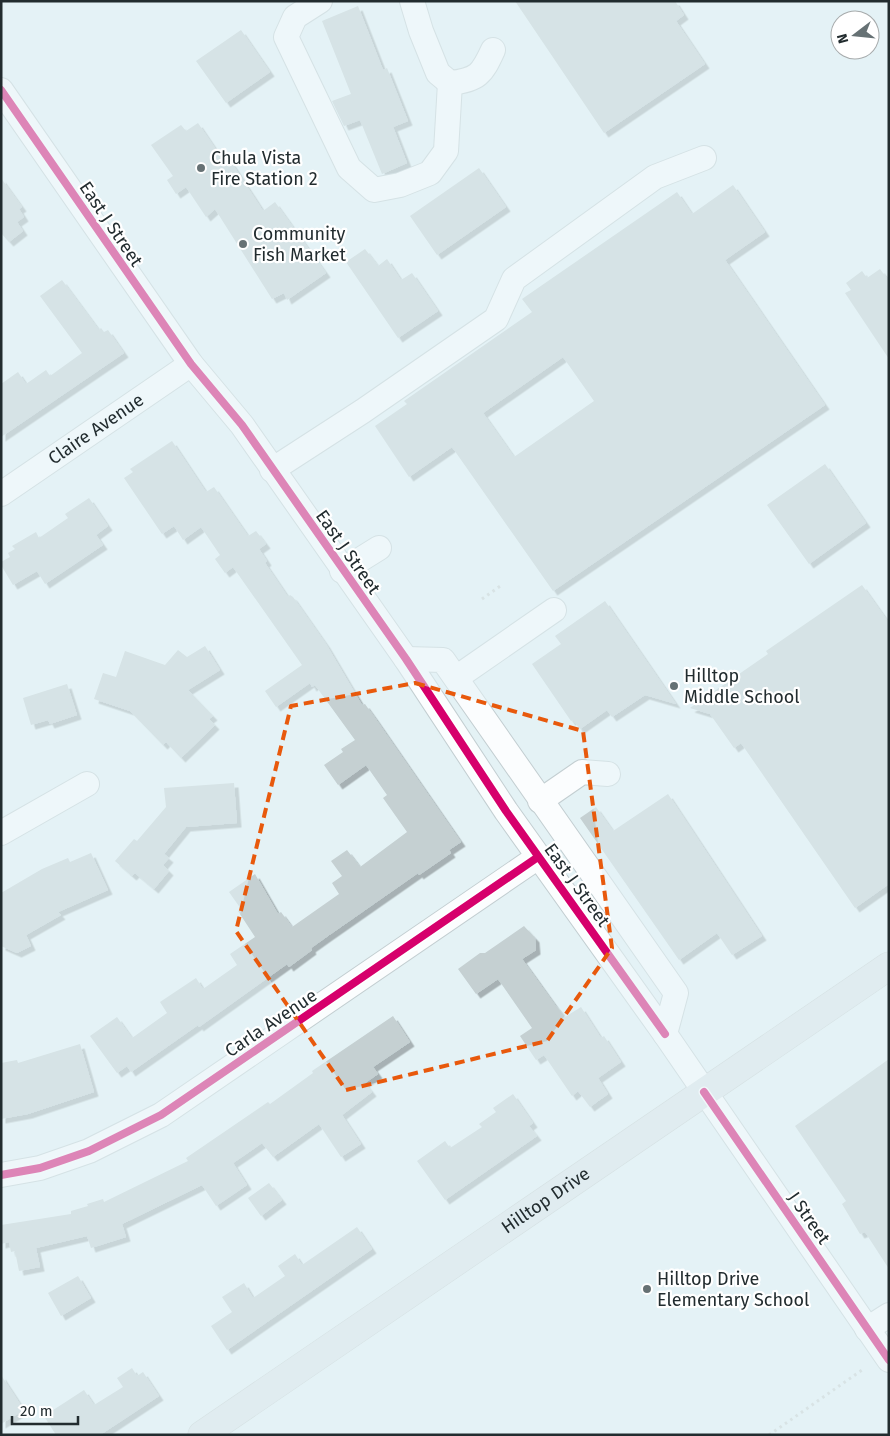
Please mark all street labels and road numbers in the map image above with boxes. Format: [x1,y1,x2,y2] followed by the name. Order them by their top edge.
[75,177,148,271] street label: East J Street
[44,389,148,469] street label: Claire Avenue
[311,506,385,599] street label: East J Street
[539,839,615,931] street label: East J Street
[221,984,321,1062] street label: Carla Avenue
[497,1163,594,1238] street label: Hilltop Drive
[783,1187,835,1249] street label: J Street

